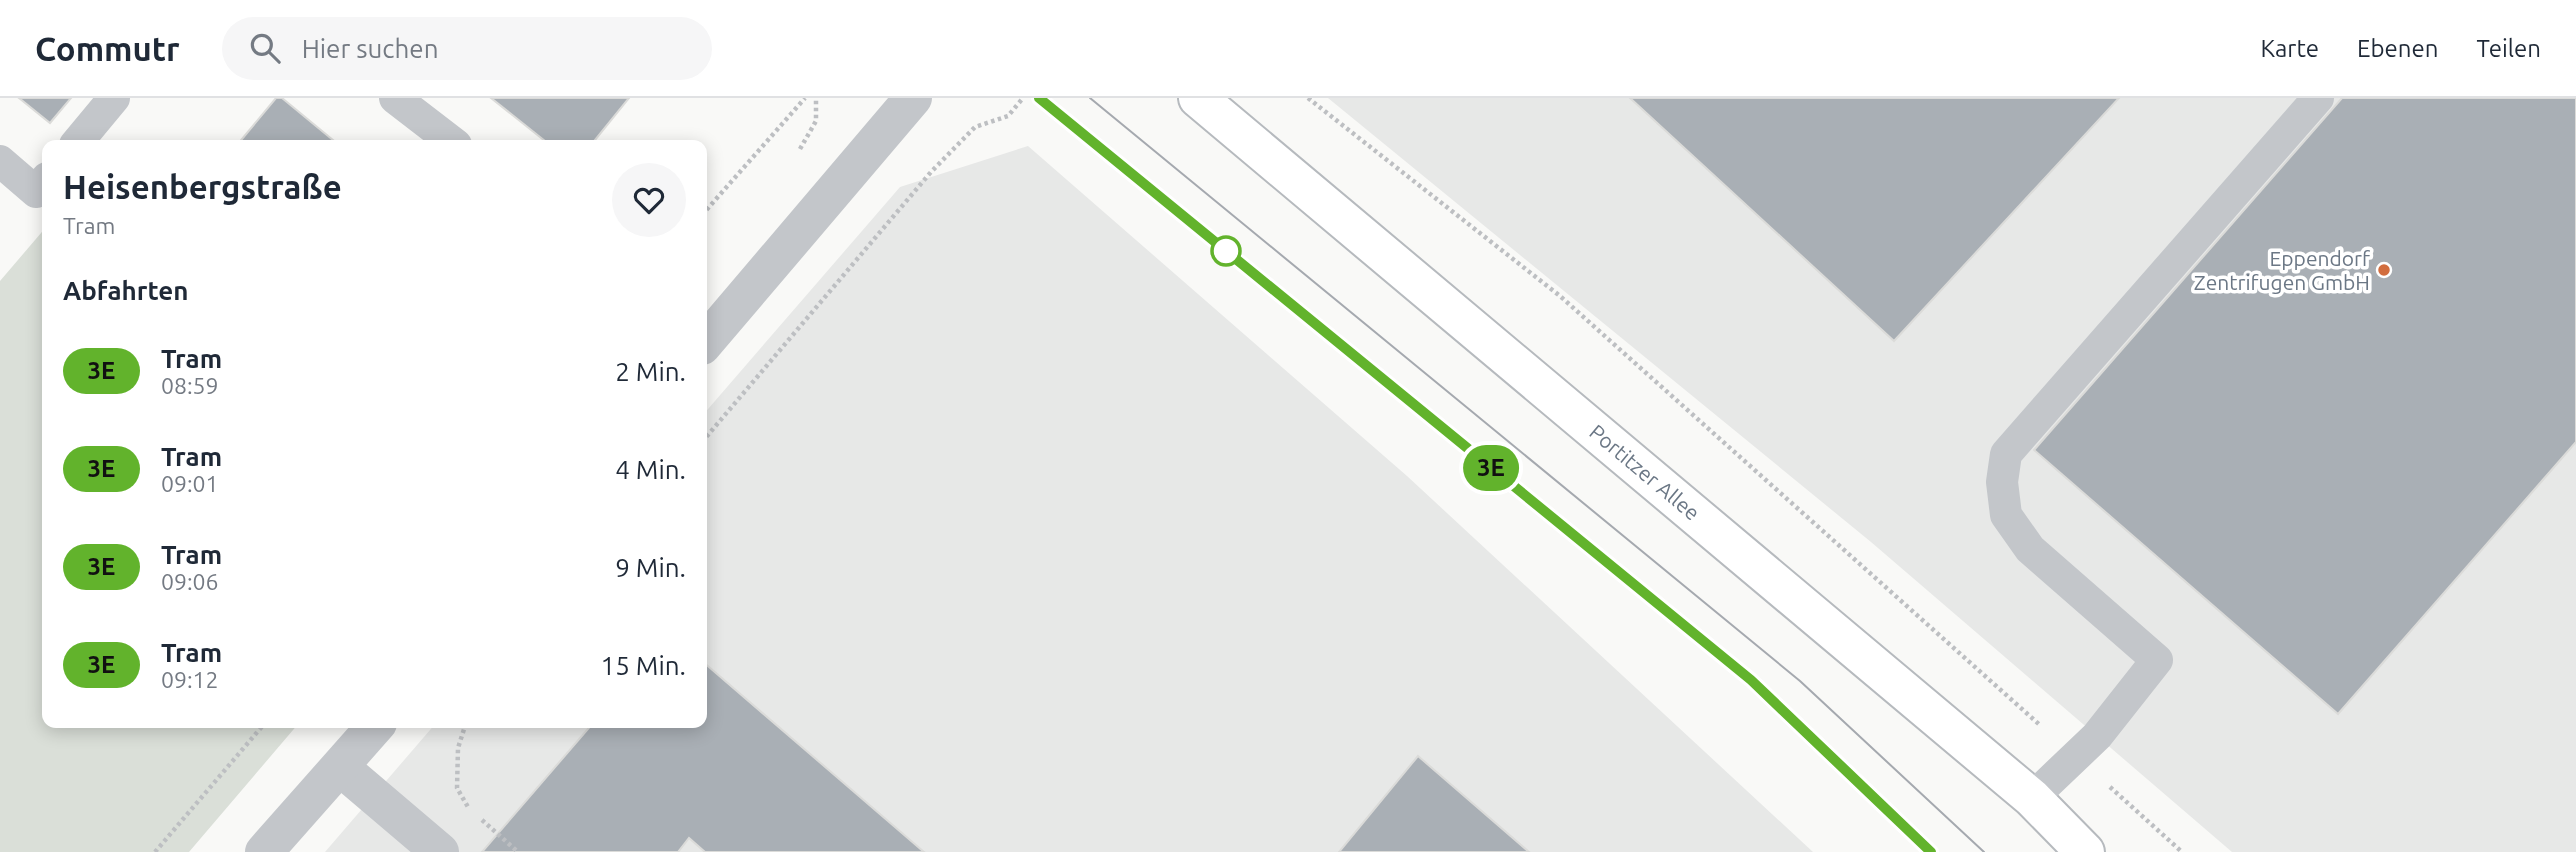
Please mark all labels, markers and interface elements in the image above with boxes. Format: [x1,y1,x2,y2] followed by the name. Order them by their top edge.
[222,17,712,80] search box
[246,29,284,67] icon: search
[35,30,180,67] text: Commutr
[302,34,439,63] text: Hier suchen
[2260,35,2319,62] text: Karte
[2357,35,2438,62] text: Ebenen
[2476,35,2541,62] text: Teilen
[612,163,686,237] button: heart
[63,168,342,205] text: Heisenbergstraße
[63,213,115,238] text: Tram
[1211,236,1241,266] unlabelled marker
[2194,246,2371,294] place label: Eppendorf Zentrifugen GmbH
[2376,262,2392,278] marker: Eppendorf Zentrifugen GmbH
[63,276,188,305] text: Abfahrten
[161,344,222,373] text: Tram
[88,357,115,384] text: 3E
[615,357,686,386] text: 2 Min.
[161,373,219,398] text: 08:59
[1585,419,1705,525] street label: Portitzer Allee
[161,442,222,471] text: Tram
[1460,445,1522,491] line badge: 3E
[1477,454,1505,481] text: 3E
[88,455,115,482] text: 3E
[615,455,686,484] text: 4 Min.
[161,471,219,496] text: 09:01
[161,540,222,569] text: Tram
[88,553,115,580] text: 3E
[615,553,686,582] text: 9 Min.
[161,569,219,594] text: 09:06
[161,638,222,667] text: Tram
[88,651,115,678] text: 3E
[601,651,686,680] text: 15 Min.
[161,667,219,692] text: 09:12

